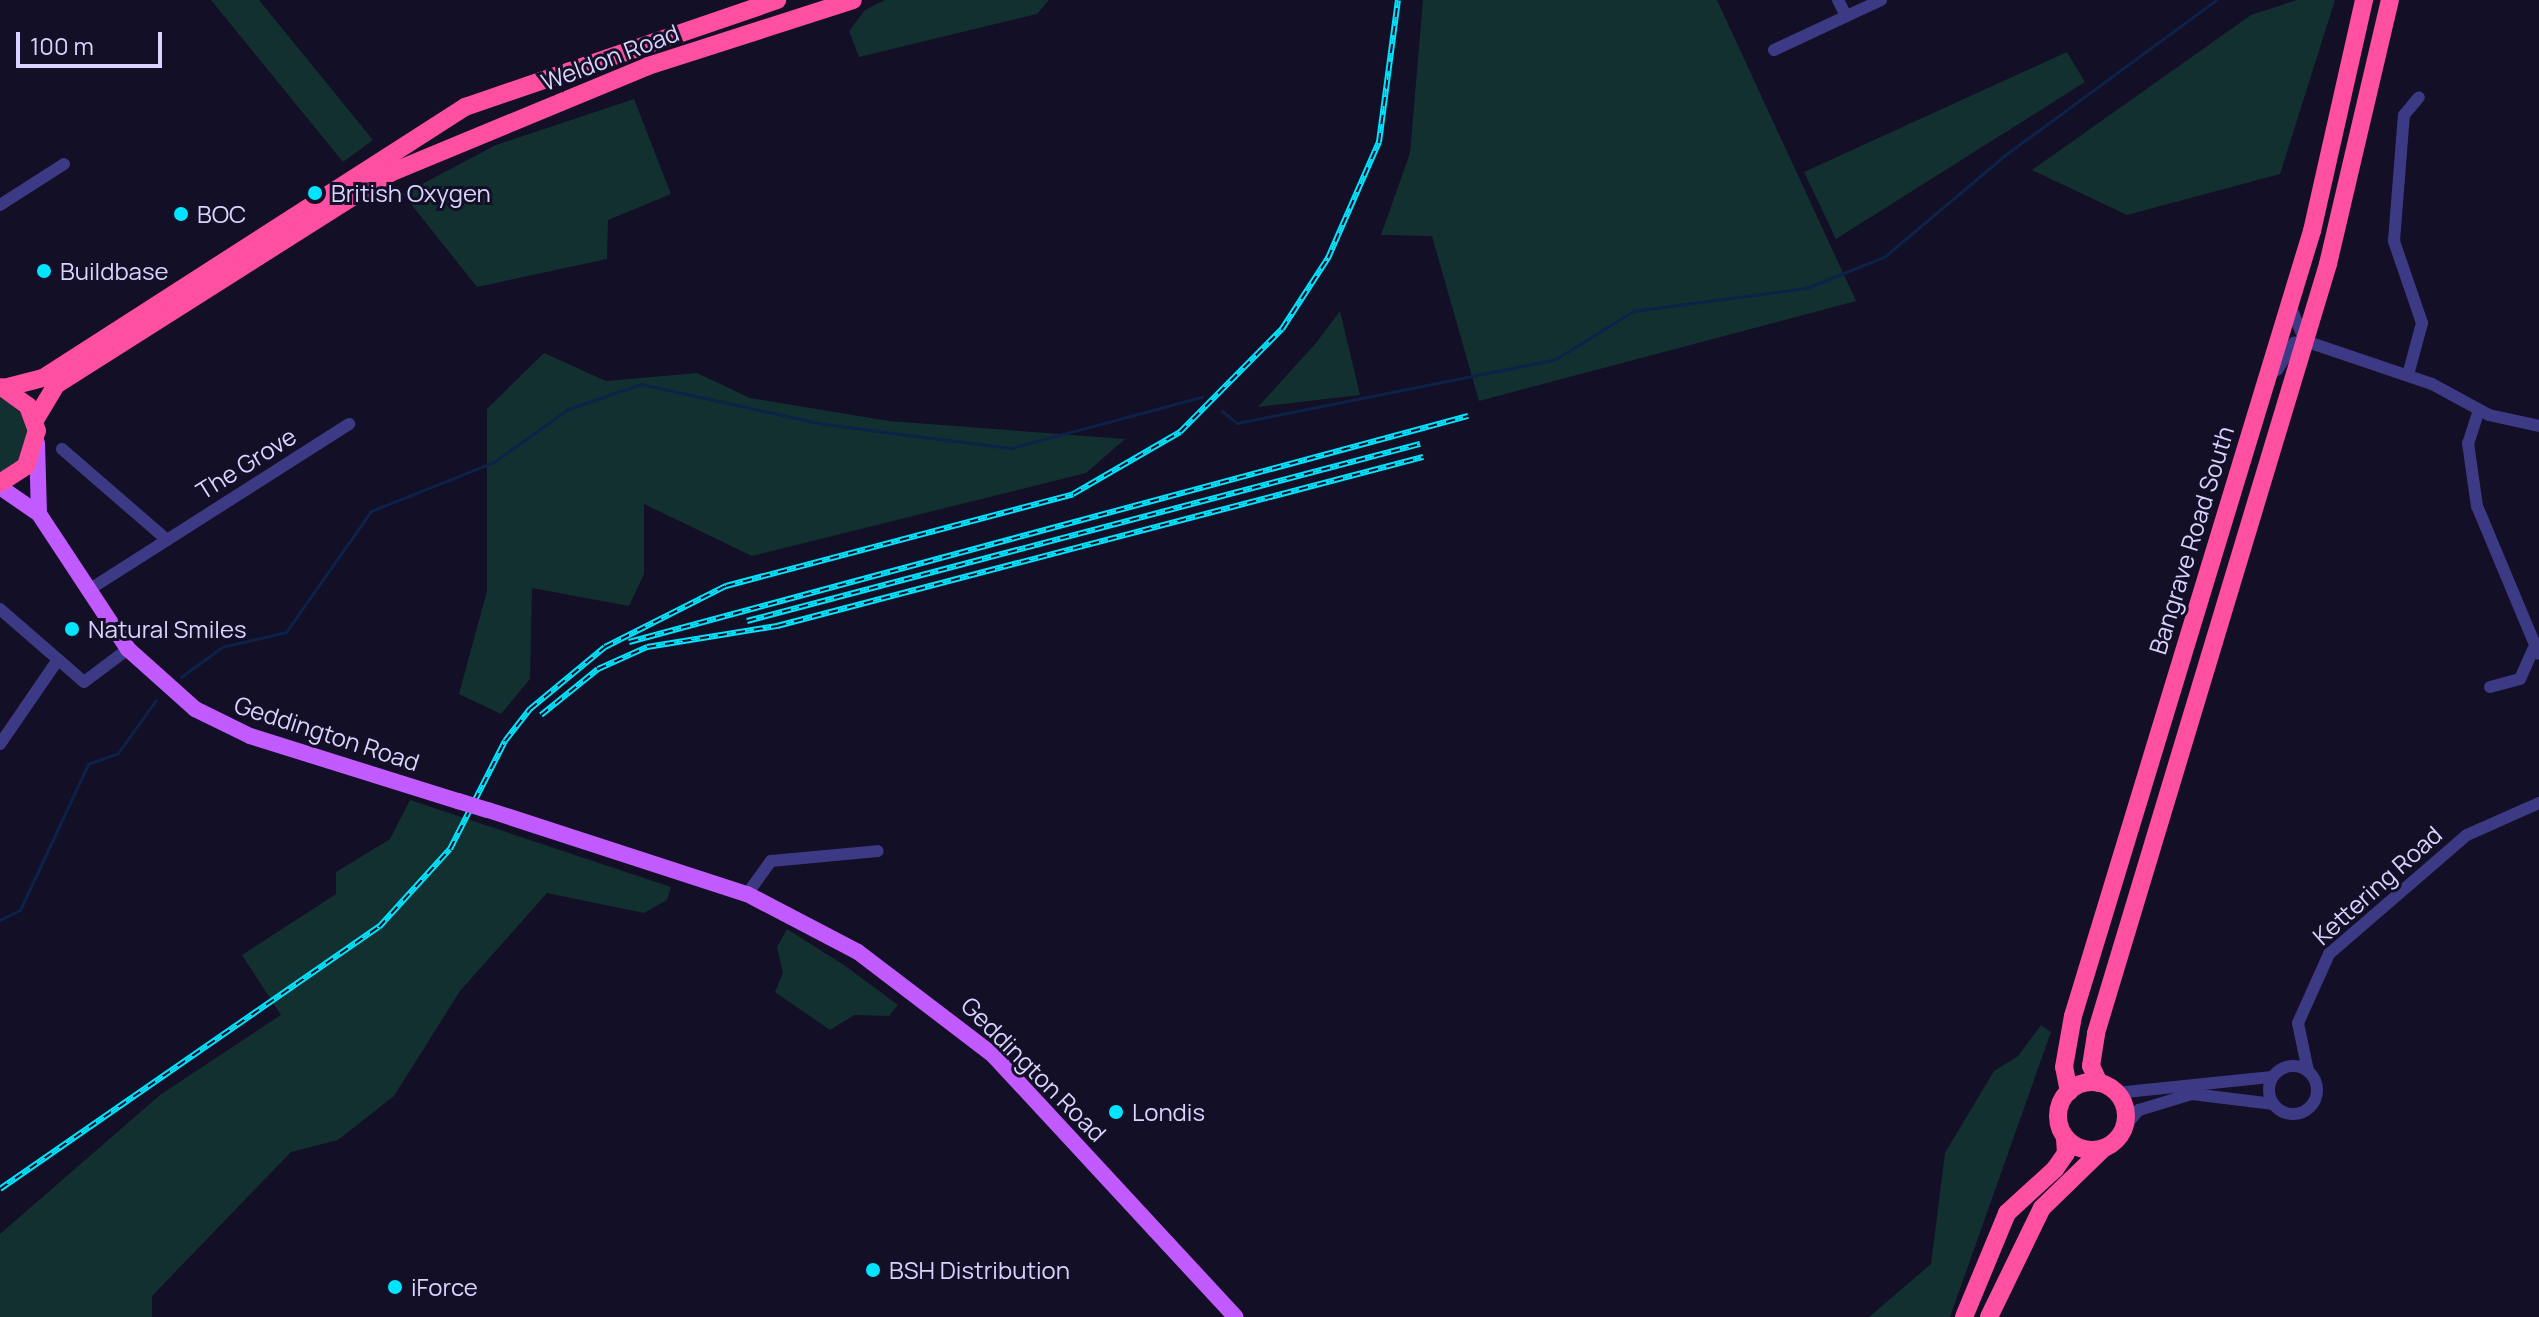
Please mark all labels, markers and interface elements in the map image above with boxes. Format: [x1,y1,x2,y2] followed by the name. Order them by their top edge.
[20,16,166,66] scale bar
[537,18,683,96] street label: Weldon Road
[30,29,94,62] text: 100 m
[331,179,491,207] place label: British Oxygen
[306,184,324,202] marker: British Oxygen
[197,200,246,228] place label: BOC
[172,205,190,223] marker: BOC
[60,257,169,285] place label: Buildbase
[35,262,53,280] marker: Buildbase
[191,421,301,505] street label: The Grove
[2143,423,2239,657] street label: Bangrave Road South
[88,615,247,643] place label: Natural Smiles
[63,620,81,638] marker: Natural Smiles
[231,690,423,776] street label: Geddington Road
[2307,820,2447,950] street label: Kettering Road
[956,991,1112,1147] street label: Geddington Road
[1132,1098,1205,1126] place label: Londis
[1107,1103,1125,1121] marker: Londis
[889,1256,1070,1284] place label: BSH Distribution
[864,1261,882,1279] marker: BSH Distribution
[411,1273,478,1301] place label: iForce
[386,1278,404,1296] marker: iForce

